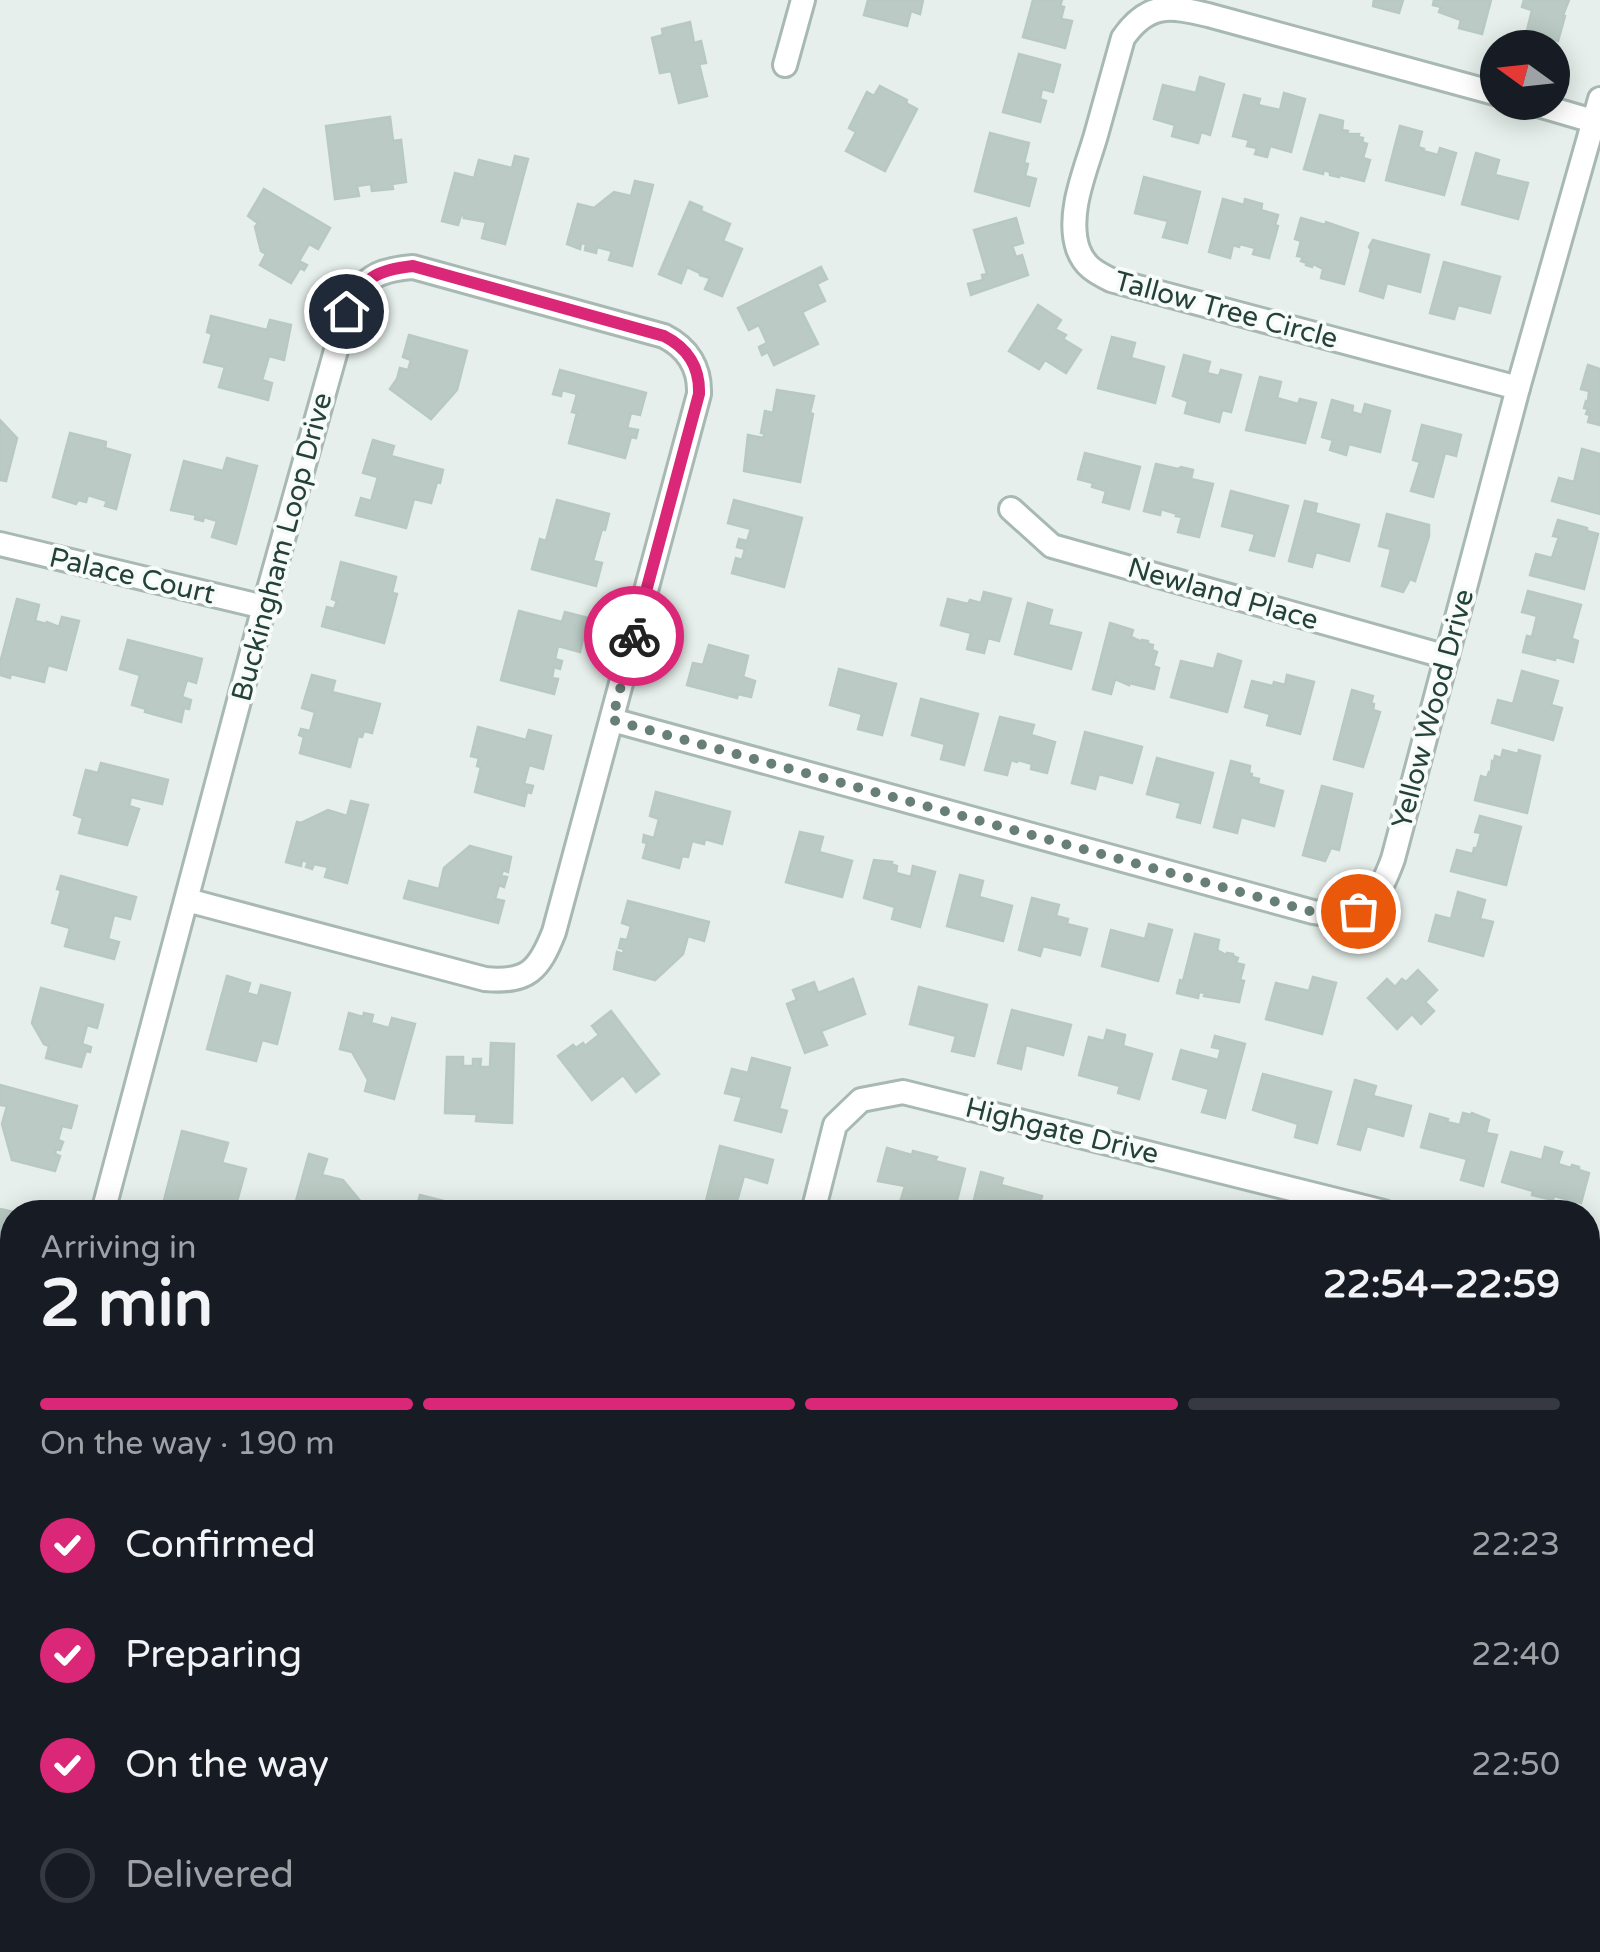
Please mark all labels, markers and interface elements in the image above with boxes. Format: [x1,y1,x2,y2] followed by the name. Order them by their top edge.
[1480,30,1570,120] north arrow
[1480,30,1570,120] map controls
[1111,264,1341,356] street label: Tallow Tree Circle
[304,269,389,354] pin
[319,284,374,339] icon: home
[224,389,340,705] street label: Buckingham Loop Drive
[46,540,218,612] street label: Palace Court
[1124,551,1322,637] street label: Newland Place
[1385,585,1481,833] street label: Yellow Wood Drive
[584,586,684,686] courier
[607,609,662,664] icon: bike
[1316,869,1401,954] pin
[1331,884,1386,939] icon: bag
[962,1091,1162,1171] street label: Highgate Drive
[40,1229,197,1267] text: Arriving in
[1323,1262,1560,1308] text: 22:54–22:59
[40,1265,213,1344] text: 2 min
[40,1425,335,1463] text: On the way · 190 m
[40,1518,95,1573] icon: check
[125,1522,316,1568] text: Confirmed
[1471,1526,1560,1564] text: 22:23
[40,1628,95,1683] icon: check
[125,1632,302,1678] text: Preparing
[1471,1636,1560,1674] text: 22:40
[40,1738,95,1793] icon: check
[125,1742,329,1788] text: On the way
[1471,1746,1560,1784] text: 22:50
[125,1852,294,1898] text: Delivered

